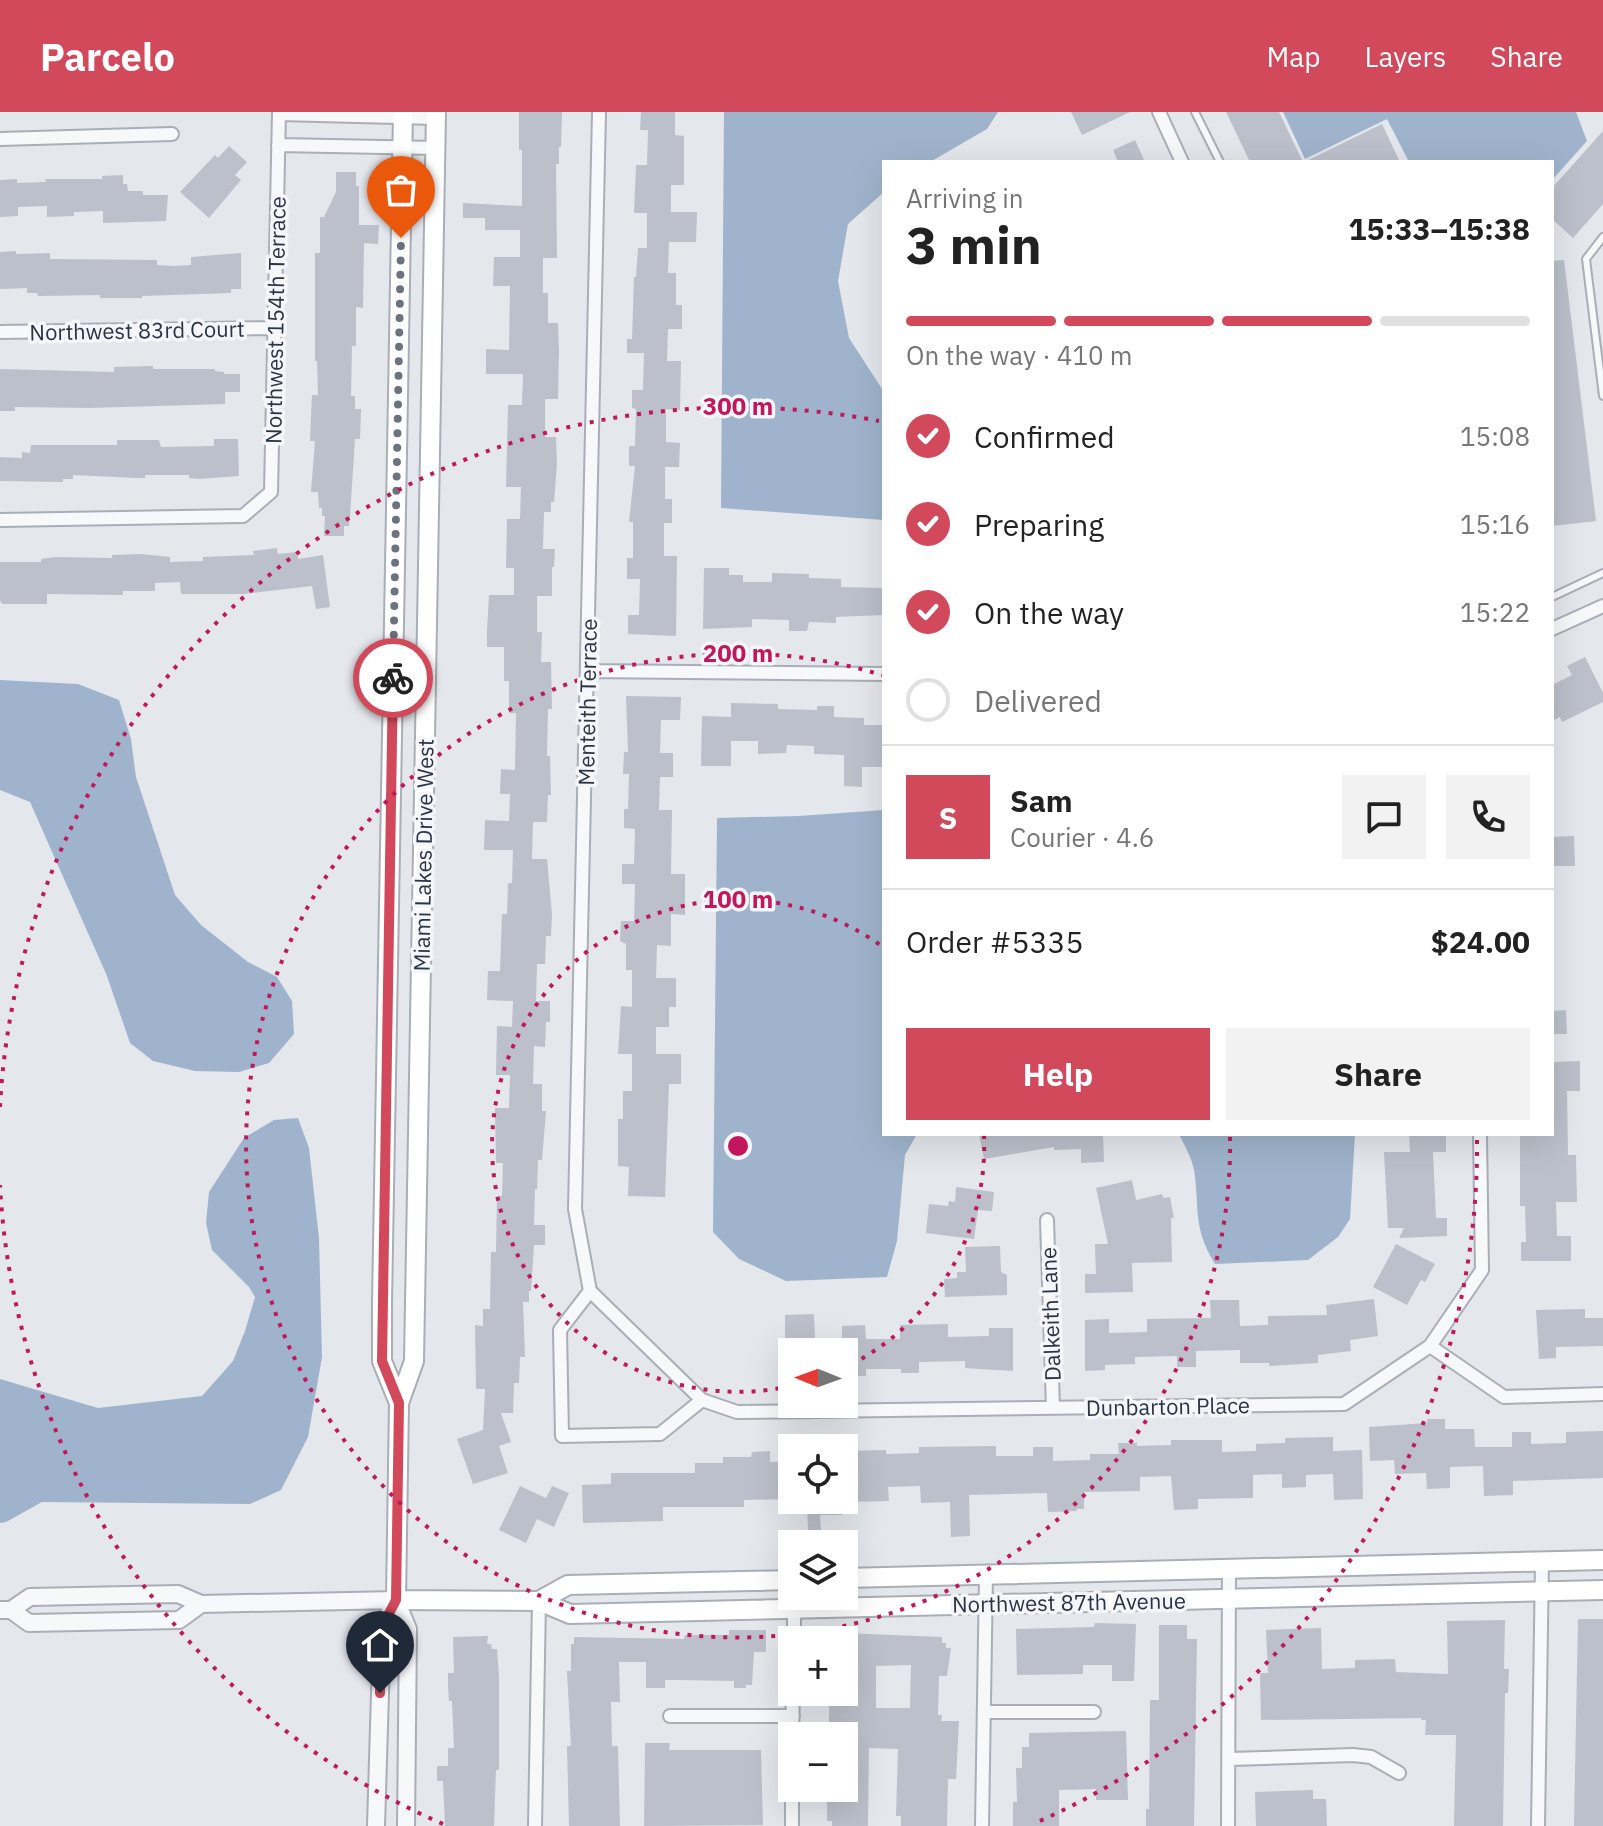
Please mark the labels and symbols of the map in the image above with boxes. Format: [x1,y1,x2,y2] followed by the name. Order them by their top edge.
[367,156,435,238] pin
[258,196,292,444] street label: Northwest 154th Terrace
[29,314,245,346] street label: Northwest 83rd Court
[703,390,773,422] text: 300 m
[571,618,603,786] street label: Menteith Terrace
[703,637,773,669] text: 200 m
[353,638,433,718] courier
[406,738,440,972] street label: Miami Lakes Drive West
[703,883,773,915] text: 100 m
[724,1132,752,1160] centre of rings
[1033,1247,1067,1381] street label: Dalkeith Lane
[778,1338,858,1418] north arrow
[1086,1390,1250,1422] street label: Dunbarton Place
[952,1585,1186,1619] street label: Northwest 87th Avenue
[346,1611,414,1693] pin

